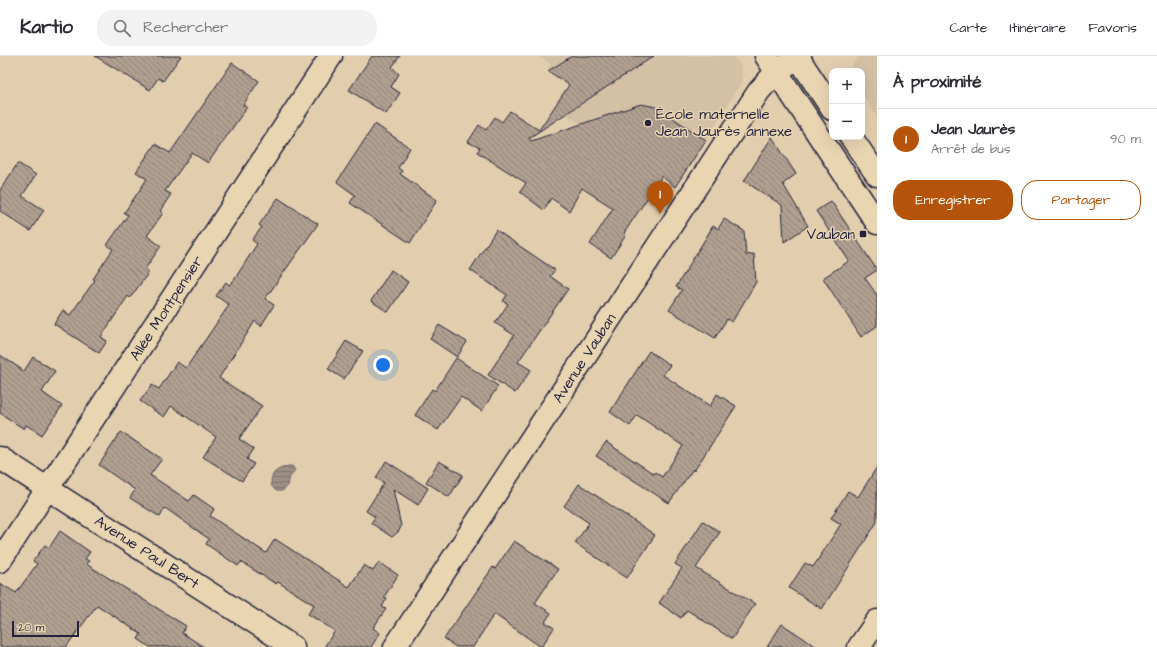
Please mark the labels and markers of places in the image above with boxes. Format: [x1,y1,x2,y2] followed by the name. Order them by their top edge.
[656,104,792,142] place label: École maternelle Jean Jaurès annexe
[643,118,653,128] marker: École maternelle Jean Jaurès annexe
[647,181,673,214] pin: 1
[807,224,855,245] place label: Vauban
[858,229,868,239] marker: Vauban

